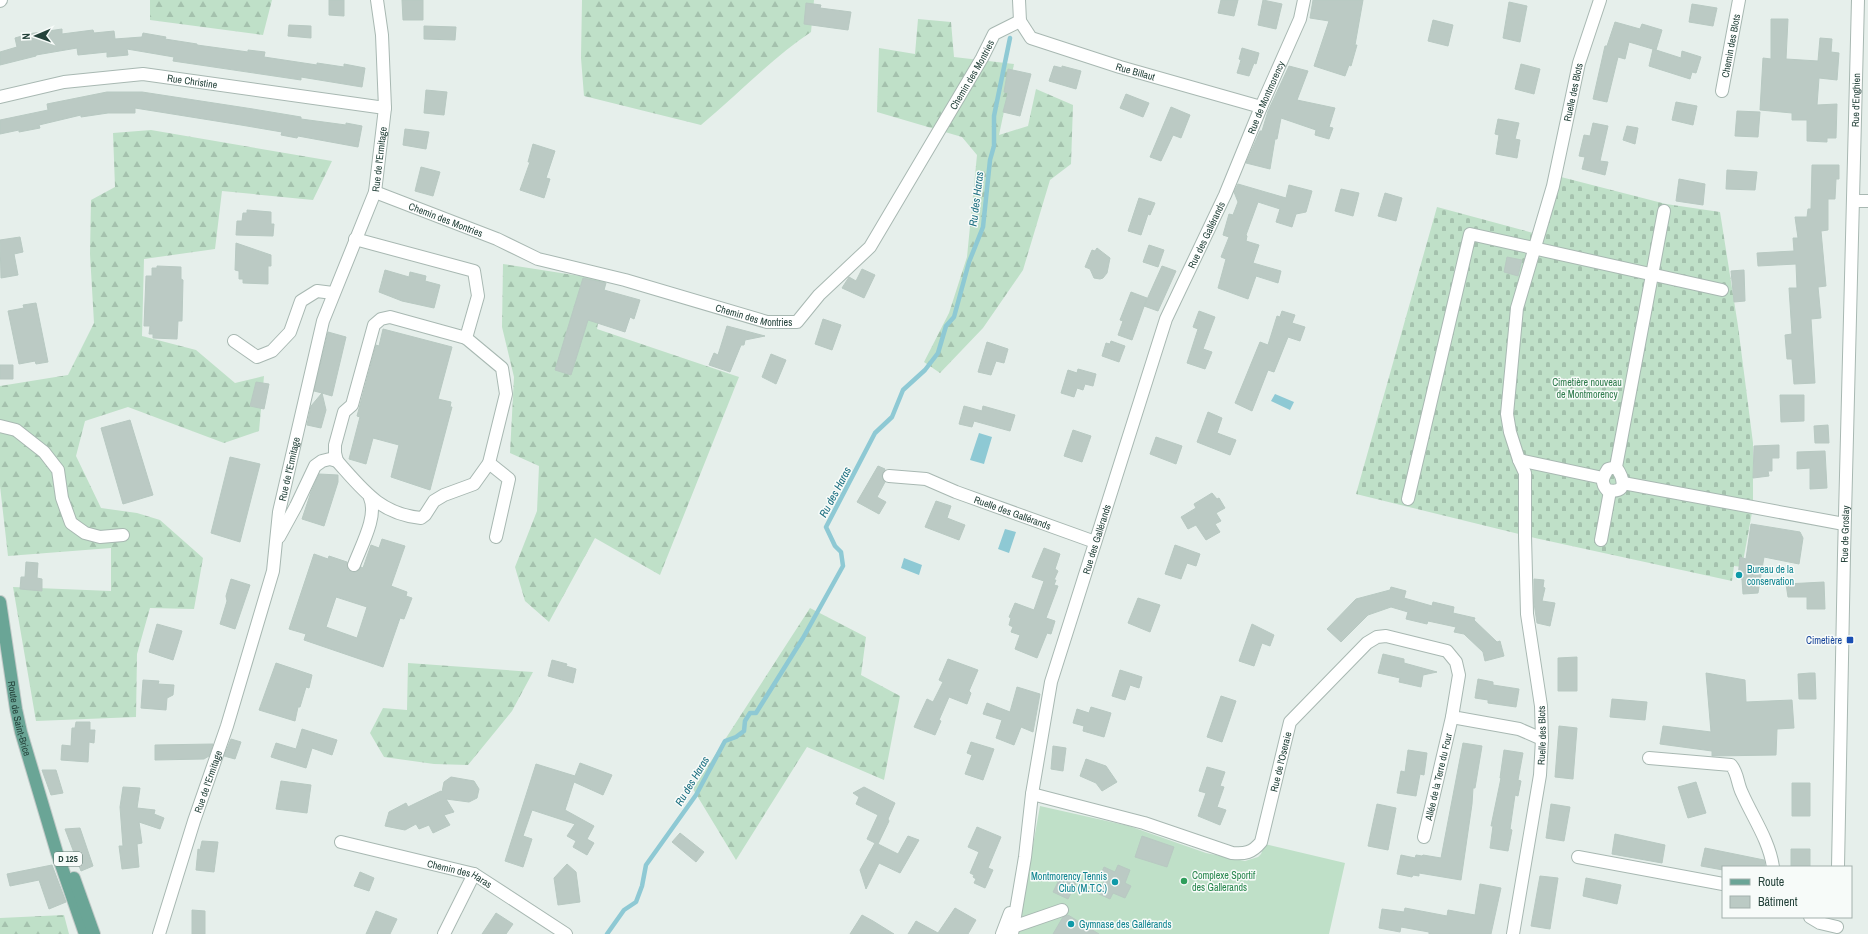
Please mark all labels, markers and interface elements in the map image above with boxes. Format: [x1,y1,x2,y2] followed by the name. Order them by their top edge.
[1718,13,1743,79] street label: Chemin des Blots
[16,16,56,56] north arrow
[19,33,33,40] text: N
[946,37,997,112] street label: Chemin des Montries
[1244,58,1288,136] street label: Rue de Montmorency
[1114,60,1157,83] street label: Rue Billaut
[1560,62,1585,123] street label: Ruelle des Blots
[166,71,219,91] street label: Rue Christine
[1848,73,1863,127] street label: Rue d'Enghien
[369,125,389,192] street label: Rue de l'Ermitage
[966,170,986,227] water label: Ru des Haras
[407,199,485,239] street label: Chemin des Montries
[1185,199,1227,270] street label: Rue des Gallérands
[714,301,792,329] street label: Chemin des Montries
[1552,376,1622,401] park label: Cimetière nouveau de Montmorency
[275,435,303,502] street label: Rue de l'Ermitage
[816,464,854,520] water label: Ru des Haras
[972,493,1053,532] street label: Ruelle des Gallérands
[1079,503,1113,576] street label: Rue des Gallérands
[1837,505,1852,563] street label: Rue de Groslay
[1747,563,1794,588] place label: Bureau de la conservation
[1734,570,1744,580] marker: Bureau de la conservation
[1806,634,1842,647] place label: Cimetière
[1845,635,1855,645] marker: Cimetière
[5,680,34,758] street label: Route de Saint-Brice
[1534,705,1549,765] street label: Ruelle des Blots
[1267,730,1294,793] street label: Rue de l'Oseraie
[1421,731,1455,823] street label: Allée de la Terre du Four
[191,748,225,815] street label: Rue de l'Ermitage
[672,753,712,808] water label: Ru des Haras
[54,852,82,866] road number: D 125
[426,856,495,891] street label: Chemin des Haras
[1722,866,1852,918] legend
[1192,869,1256,894] place label: Complexe Sportif des Gallerands
[1031,870,1107,895] place label: Montmorency Tennis Club (M.T.C.)
[1758,874,1784,890] text: Route
[1179,876,1189,886] marker: Complexe Sportif des Gallerands
[1110,877,1120,887] marker: Montmorency Tennis Club (M.T.C.)
[1758,894,1798,910] text: Bâtiment
[1079,918,1172,931] place label: Gymnase des Gallérands
[1066,919,1076,929] marker: Gymnase des Gallérands

